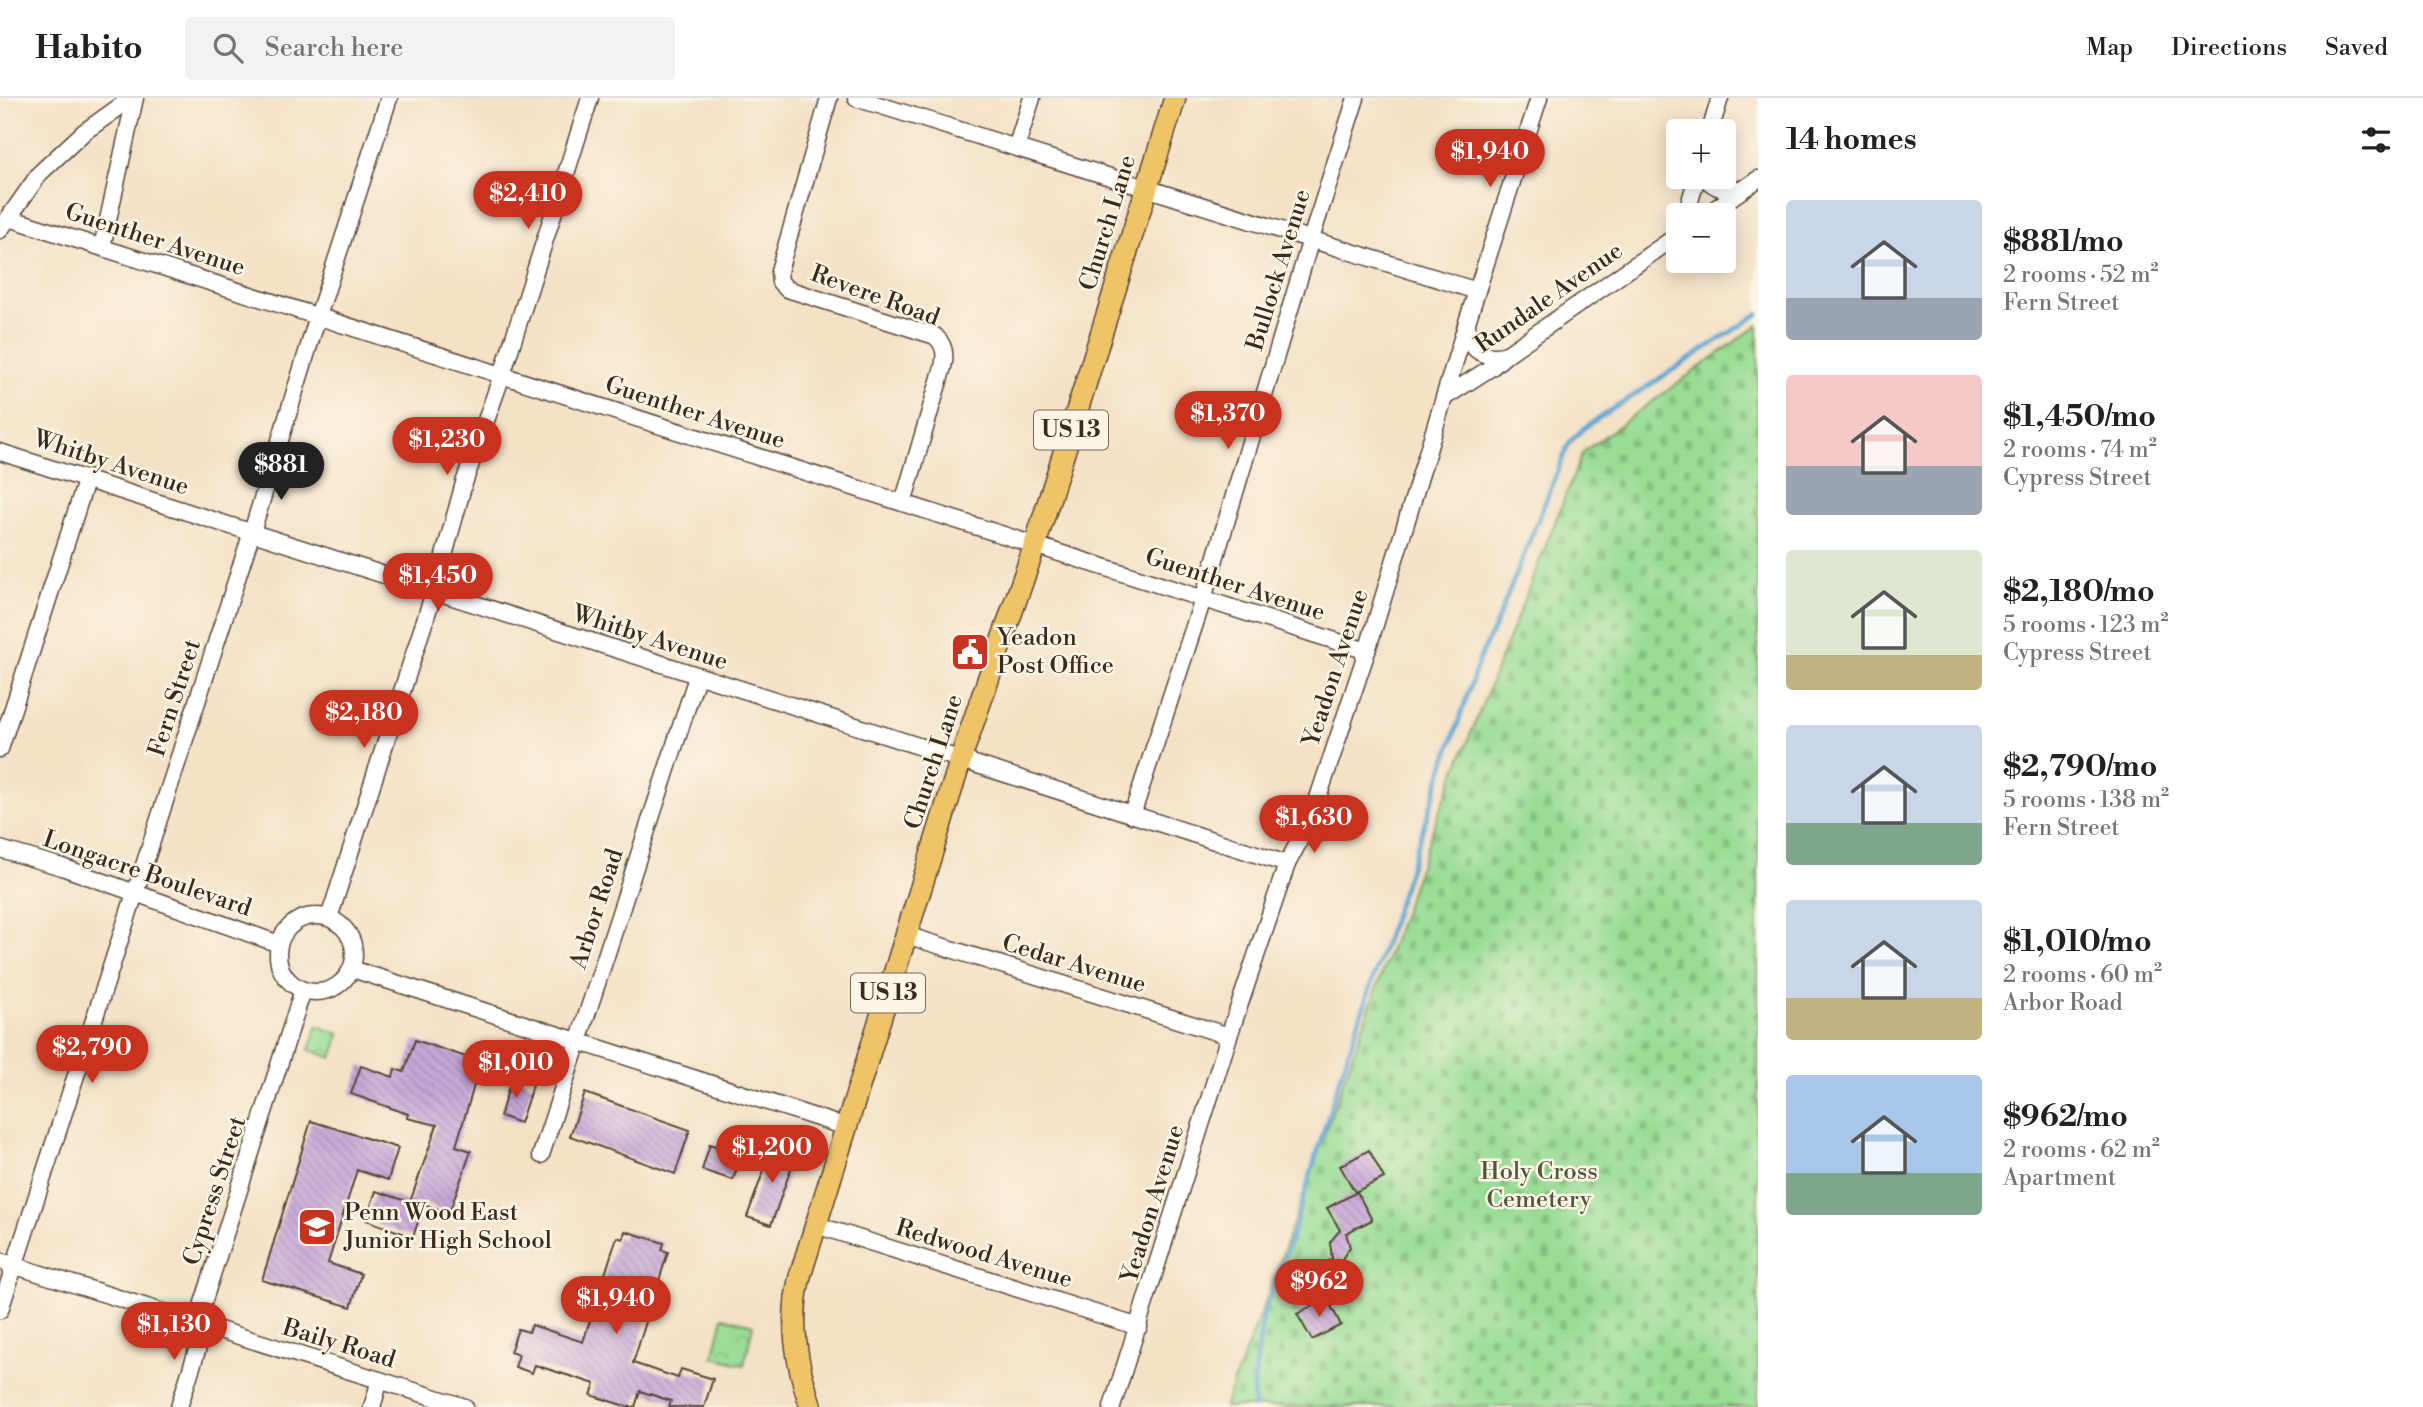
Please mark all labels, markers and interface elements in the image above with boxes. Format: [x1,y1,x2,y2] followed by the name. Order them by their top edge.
[185,17,675,80] search box
[35,28,143,69] text: Habito
[209,29,247,67] icon: search
[265,32,404,64] text: Search here
[2086,33,2133,63] text: Map
[2171,33,2287,63] text: Directions
[2325,33,2388,63] text: Saved
[1666,119,1736,273] map controls
[1666,119,1736,189] button: +
[1786,121,1917,159] text: 14 homes
[2357,121,2395,159] icon: filters
[1433,130,1547,189] pin: $1,940
[1451,138,1529,166] text: $1,940
[1073,152,1143,294] street label: Church Lane
[471,172,585,231] pin: $2,410
[489,180,567,208] text: $2,410
[1240,186,1318,355] street label: Bullock Avenue
[61,197,249,283] street label: Guenther Avenue
[1666,203,1736,273] button: −
[2003,223,2124,261] text: $881/mo
[1842,228,1926,312] icon: home
[1469,236,1629,360] street label: Rundale Avenue
[806,259,944,333] street label: Revere Road
[2003,261,2159,289] text: 2 rooms · 52 m²
[2003,289,2119,317] text: Fern Street
[601,370,789,456] street label: Guenther Avenue
[1171,392,1285,451] pin: $1,370
[2003,398,2156,436] text: $1,450/mo
[1191,400,1265,428] text: $1,370
[1842,403,1926,487] icon: home
[1034,410,1108,450] road number: US 13
[390,418,504,477] pin: $1,230
[29,423,192,502] street label: Whitby Avenue
[408,426,486,454] text: $1,230
[2003,436,2157,464] text: 2 rooms · 74 m²
[240,442,322,502] pin: $881
[254,451,308,479] text: $881
[2003,464,2152,492] text: Cypress Street
[1141,542,1329,628] street label: Guenther Avenue
[381,554,495,613] pin: $1,450
[399,562,477,590] text: $1,450
[2003,573,2155,611] text: $2,180/mo
[1842,578,1926,662] icon: home
[1296,585,1376,752] street label: Yeadon Avenue
[568,598,731,677] street label: Whitby Avenue
[2003,611,2169,639] text: 5 rooms · 123 m²
[995,623,1114,681] place label: Yeadon Post Office
[949,631,991,673] public building icon: Yeadon Post Office
[142,635,208,760] street label: Fern Street
[2003,639,2152,667] text: Cypress Street
[307,690,421,750] pin: $2,180
[898,691,970,833] street label: Church Lane
[325,699,403,727] text: $2,180
[2003,748,2157,786] text: $2,790/mo
[1842,753,1926,837] icon: home
[2003,786,2169,814] text: 5 rooms · 138 m²
[1257,796,1371,855] pin: $1,630
[1275,804,1353,832] text: $1,630
[2003,814,2119,842] text: Fern Street
[39,824,256,924] street label: Longacre Boulevard
[563,845,631,974] street label: Arbor Road
[2003,923,2152,961] text: $1,010/mo
[998,928,1150,1000] street label: Cedar Avenue
[1842,928,1926,1012] icon: home
[2003,961,2162,989] text: 2 rooms · 60 m²
[851,974,925,1012] road number: US 13
[2003,989,2123,1017] text: Arbor Road
[35,1026,149,1085] pin: $2,790
[52,1034,132,1062] text: $2,790
[459,1040,573,1100] pin: $1,010
[478,1049,554,1077] text: $1,010
[2003,1098,2128,1136] text: $962/mo
[1842,1103,1926,1187] icon: home
[177,1112,253,1269] street label: Cypress Street
[1114,1121,1191,1289] street label: Yeadon Avenue
[715,1126,829,1185] pin: $1,200
[732,1134,812,1162] text: $1,200
[2003,1136,2160,1164] text: 2 rooms · 62 m²
[1480,1157,1598,1215] park label: Holy Cross Cemetery
[2003,1164,2116,1192] text: Apartment
[343,1198,552,1256] place label: Penn Wood East Junior High School
[296,1206,338,1248] school or university icon: Penn Wood East Junior High School
[892,1213,1076,1295] street label: Redwood Avenue
[1278,1260,1360,1319] pin: $962
[1290,1268,1348,1296] text: $962
[559,1276,673,1336] pin: $1,940
[577,1285,655,1313] text: $1,940
[117,1302,231,1362] pin: $1,130
[137,1311,211,1339] text: $1,130
[278,1312,399,1375] street label: Baily Road

